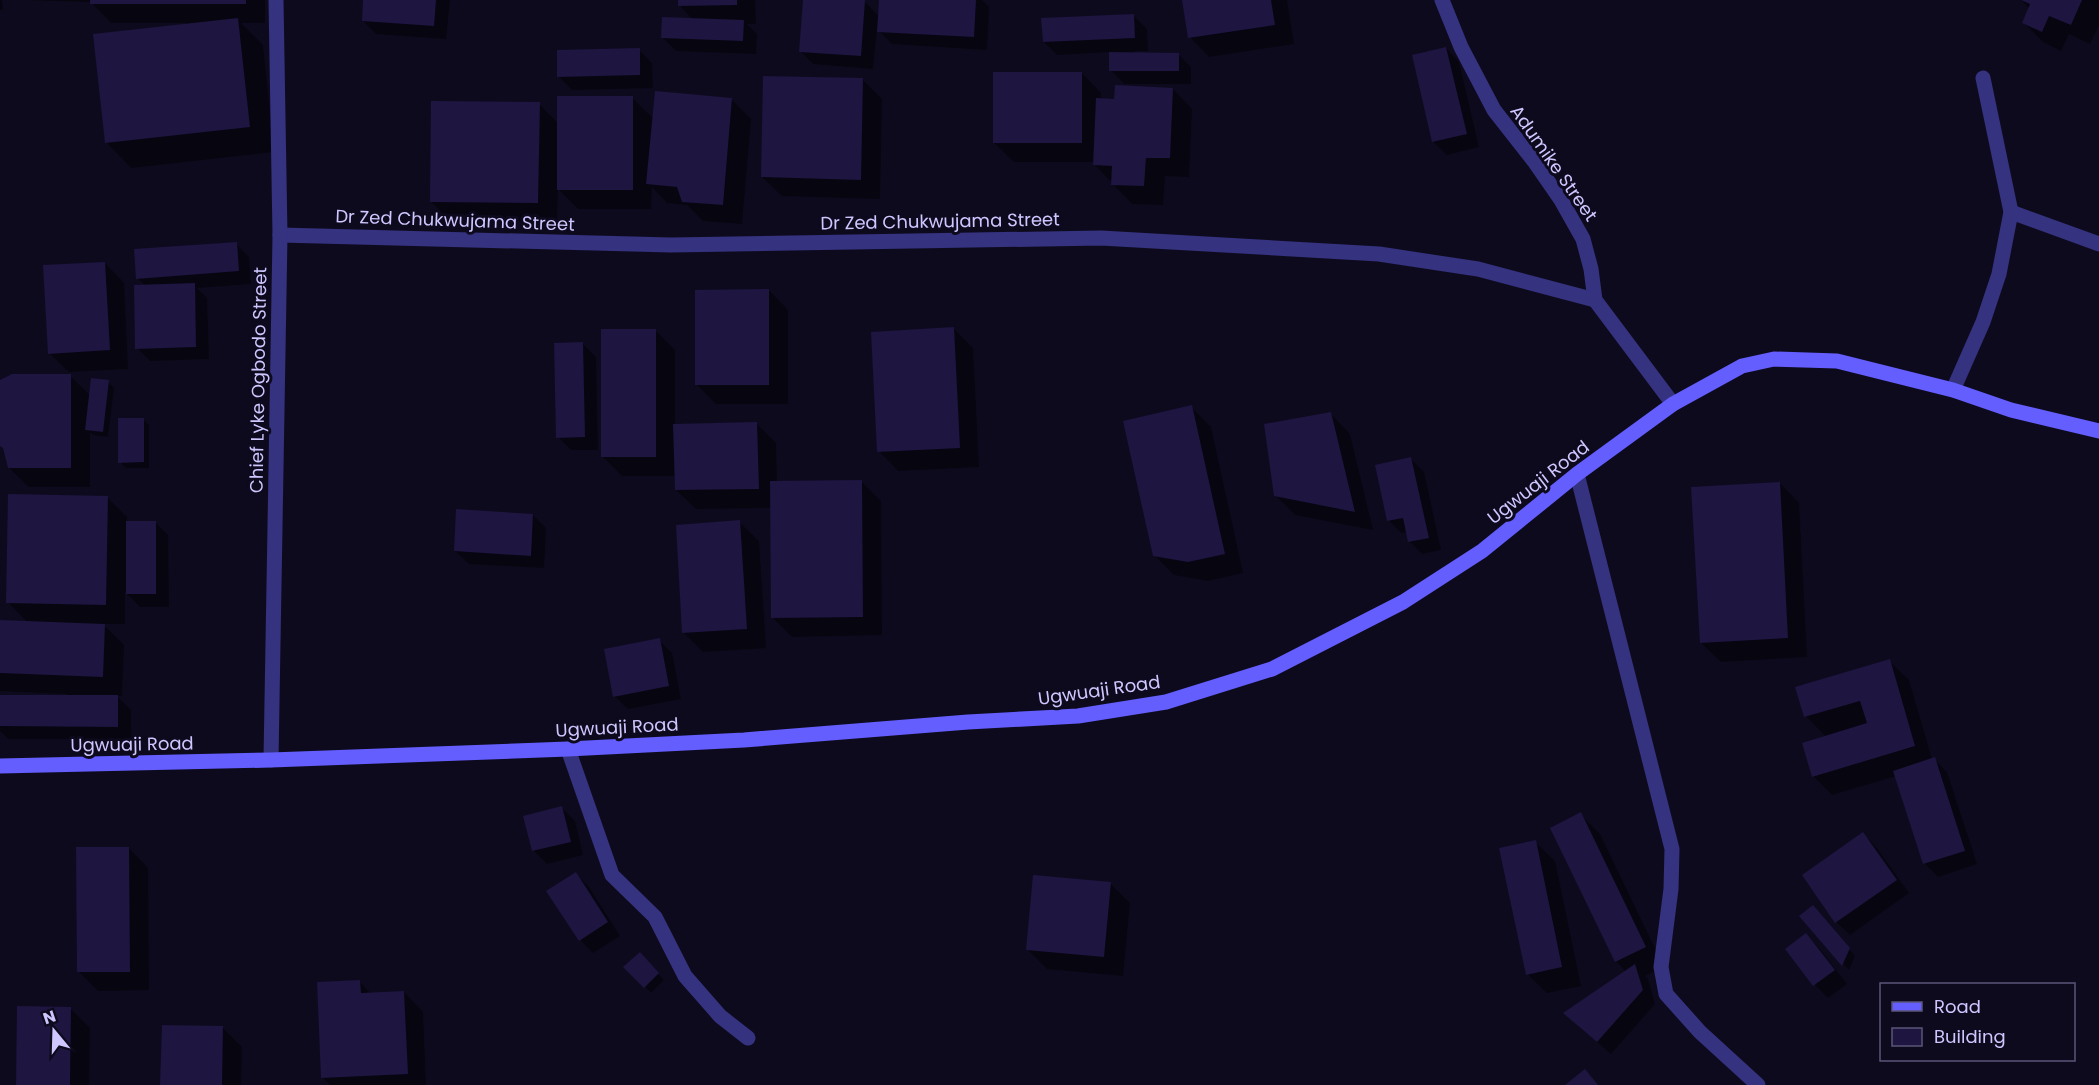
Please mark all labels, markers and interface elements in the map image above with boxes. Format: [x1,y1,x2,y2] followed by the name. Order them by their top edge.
[1505,100,1603,226] street label: Adumike Street
[335,203,575,237] street label: Dr Zed Chukwujama Street
[820,206,1060,236] street label: Dr Zed Chukwujama Street
[244,267,272,493] street label: Chief Lyke Ogbodo Street
[1482,434,1594,530] street label: Ugwuaji Road
[1036,669,1162,711] street label: Ugwuaji Road
[555,711,679,743] street label: Ugwuaji Road
[70,730,194,758] street label: Ugwuaji Road
[1880,983,2075,1061] legend
[1934,994,1981,1019] text: Road
[24,1001,84,1061] north arrow
[40,1004,59,1030] text: N
[1934,1024,2006,1049] text: Building

